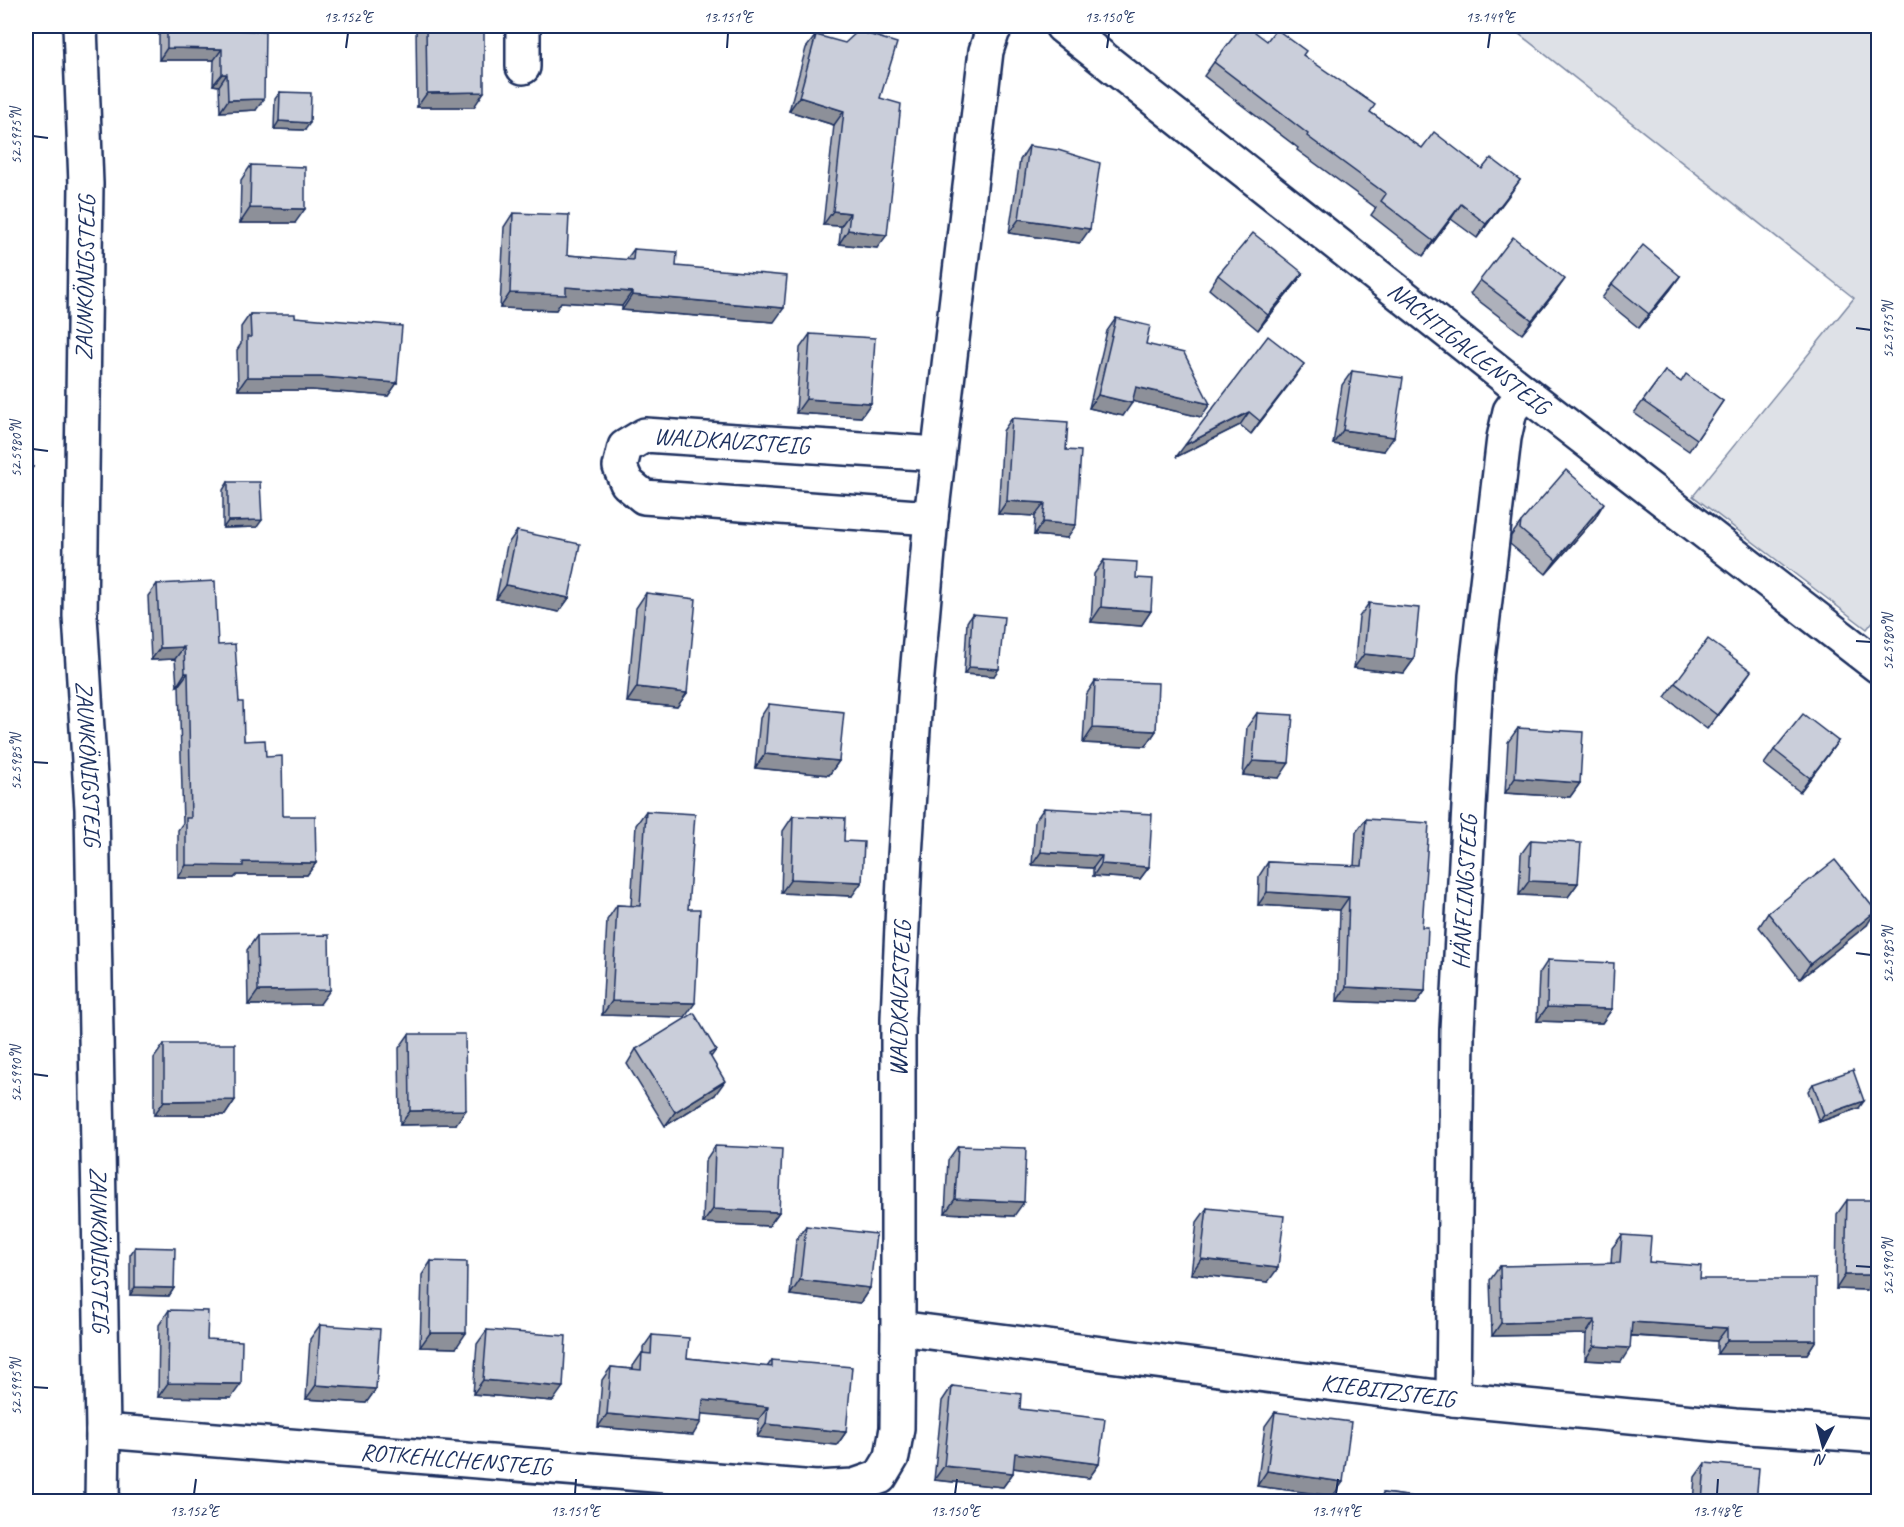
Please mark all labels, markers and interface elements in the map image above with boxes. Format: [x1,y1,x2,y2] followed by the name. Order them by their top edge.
[324,8,375,27] text: 13.152°E
[704,8,755,27] text: 13.151°E
[1085,8,1136,27] text: 13.150°E
[1466,8,1517,27] text: 13.149°E
[7,105,26,164] text: 52.5975°N
[69,193,101,361] street label: ZAUNKÖNIGSTEIG
[1382,275,1557,423] street label: NACHTIGALLENSTEIG
[1879,299,1898,358] text: 52.5975°N
[7,418,26,477] text: 52.5980°N
[653,421,812,461] street label: WALDKAUZSTEIG
[1879,611,1898,670] text: 52.5980°N
[69,680,108,848] street label: ZAUNKÖNIGSTEIG
[7,731,26,790] text: 52.5985°N
[1445,812,1484,970] street label: HÄNFLINGSTEIG
[883,918,917,1076] street label: WALDKAUZSTEIG
[1879,924,1898,983] text: 52.5985°N
[7,1043,26,1102] text: 52.5990°N
[83,1167,116,1334] street label: ZAUNKÖNIGSTEIG
[1879,1236,1898,1295] text: 52.5990°N
[7,1356,26,1415] text: 52.5995°N
[1320,1367,1459,1414] street label: KIEBITZSTEIG
[1793,1416,1853,1476] north arrow
[359,1437,554,1482] street label: ROTKEHLCHENSTEIG
[1812,1449,1828,1470] text: N
[170,1502,221,1521] text: 13.152°E
[551,1502,602,1521] text: 13.151°E
[931,1502,982,1521] text: 13.150°E
[1312,1502,1363,1521] text: 13.149°E
[1693,1502,1744,1521] text: 13.148°E

